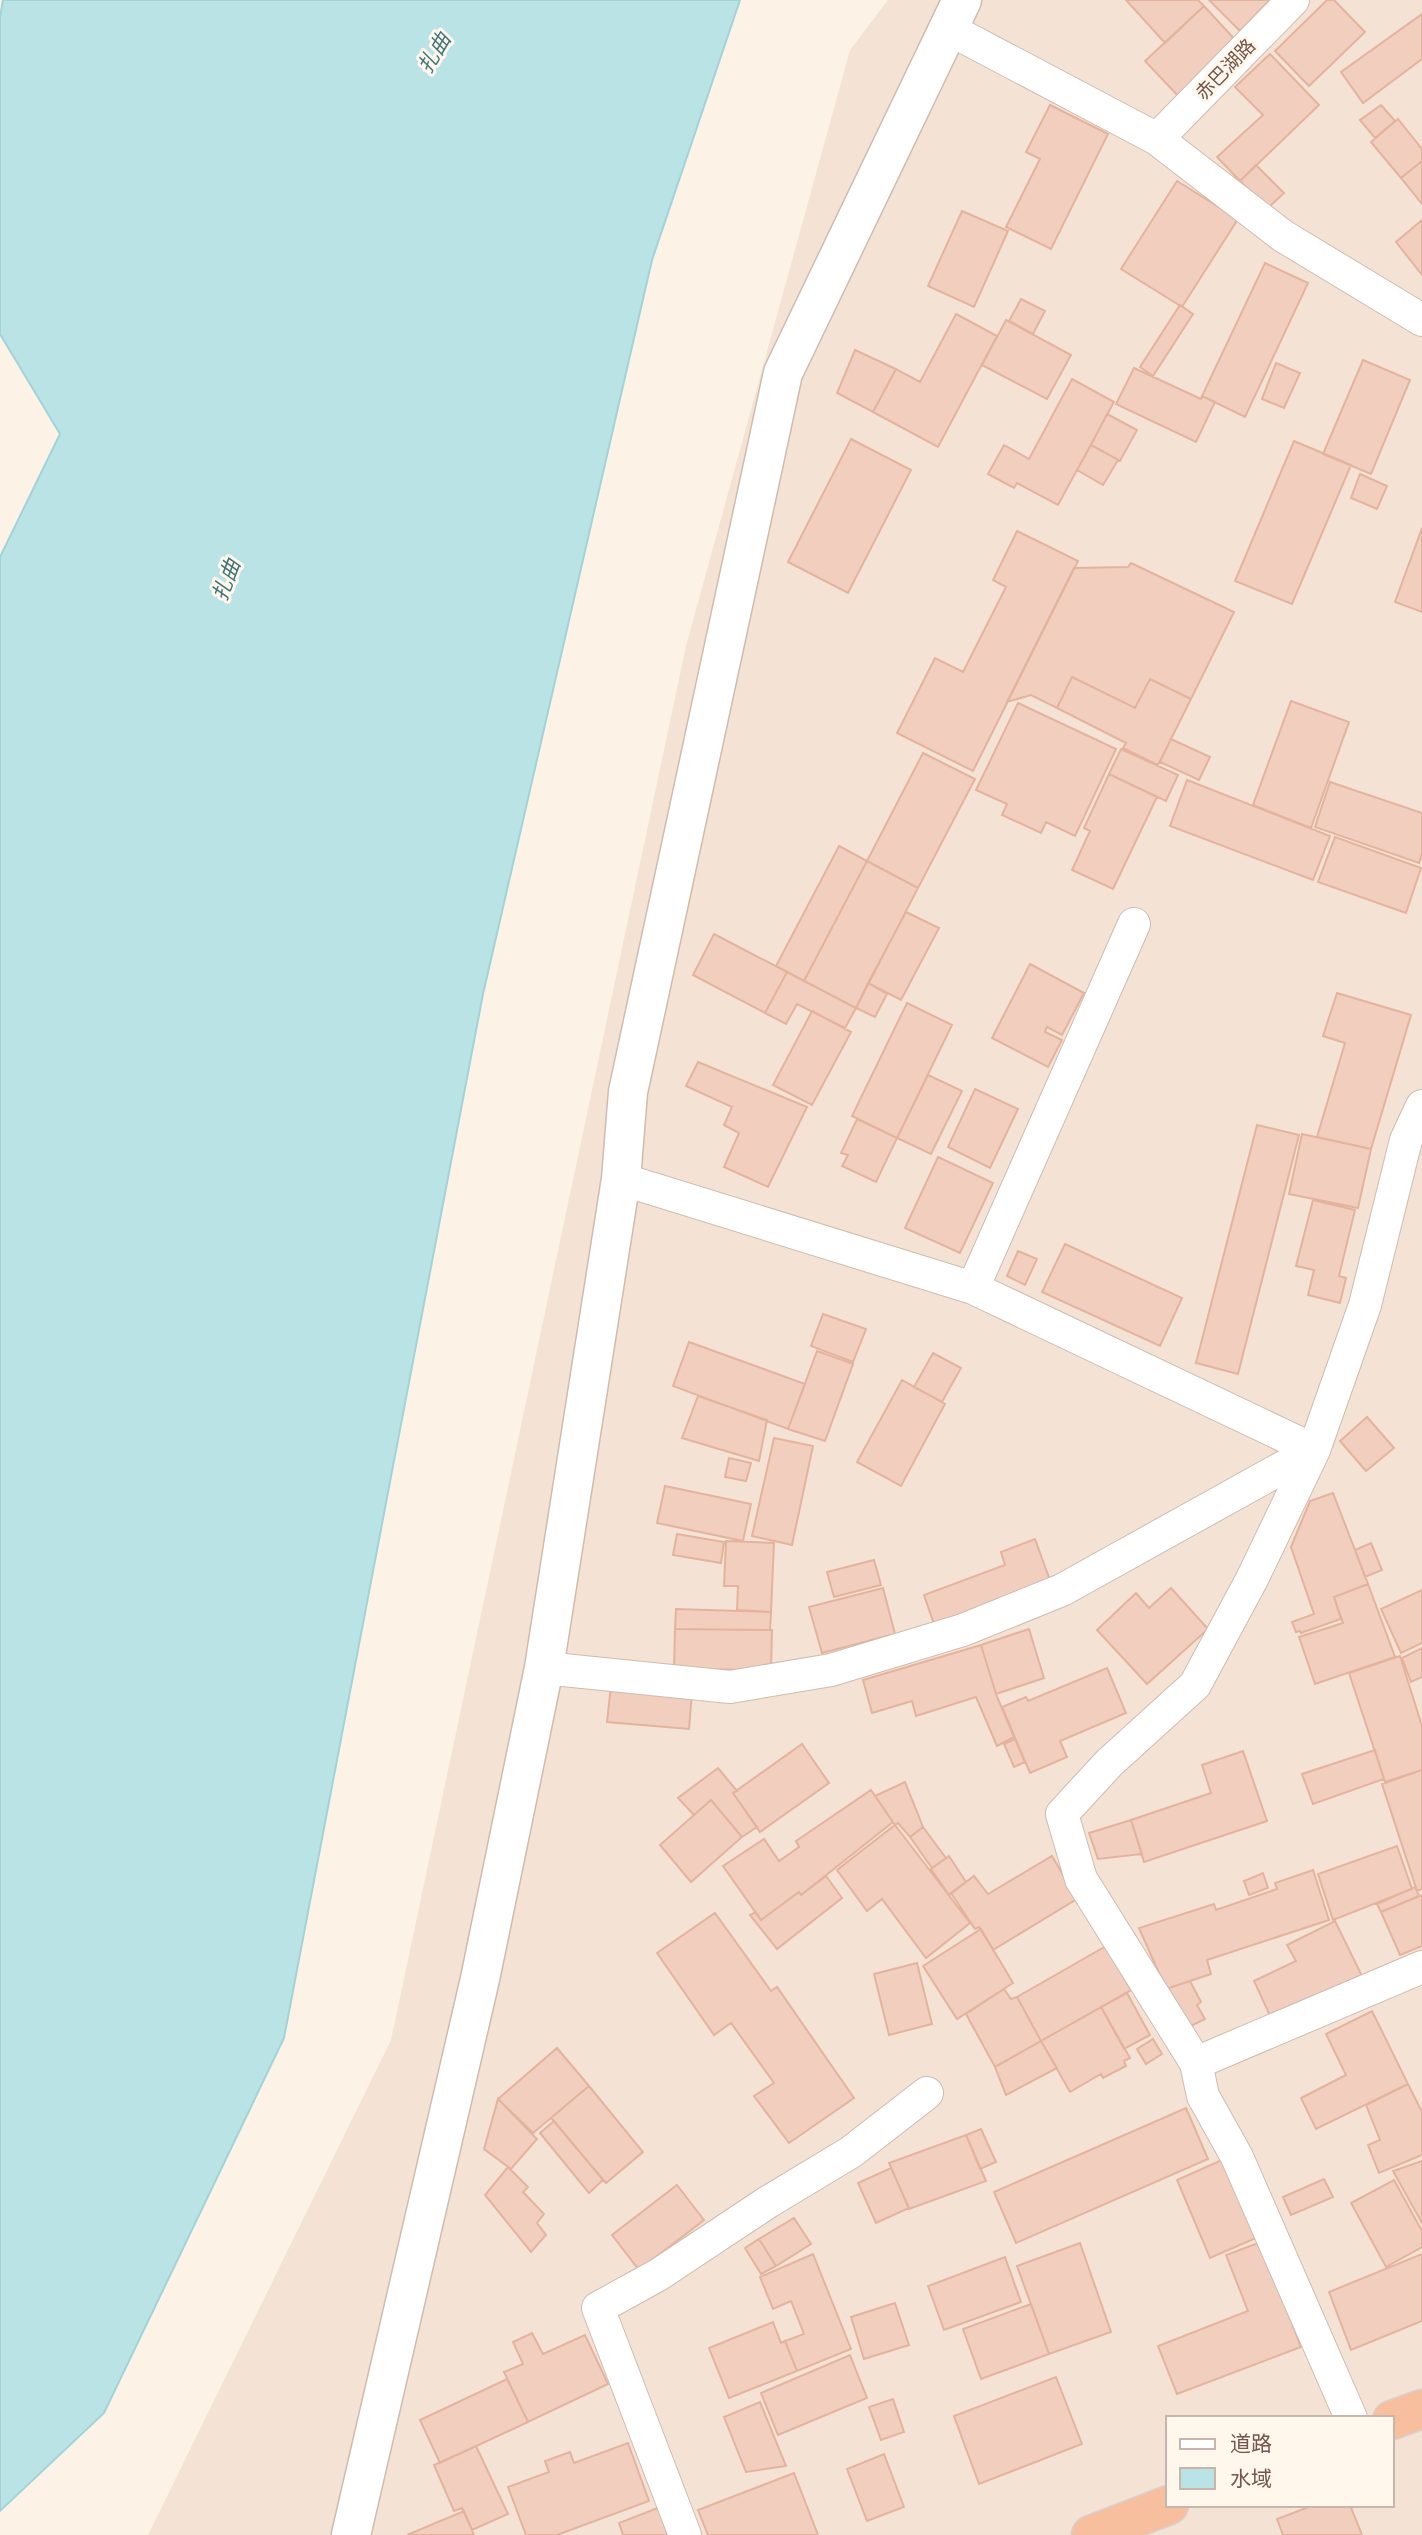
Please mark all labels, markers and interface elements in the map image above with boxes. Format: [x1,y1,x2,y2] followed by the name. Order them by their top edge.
[412,27,457,77] water label: 扎曲
[1191,34,1259,104] street label: 赤巴湖路
[207,554,246,604] water label: 扎曲
[1166,2416,1394,2507] legend
[1230,2431,1272,2456] text: 道路
[1230,2466,1272,2491] text: 水域

